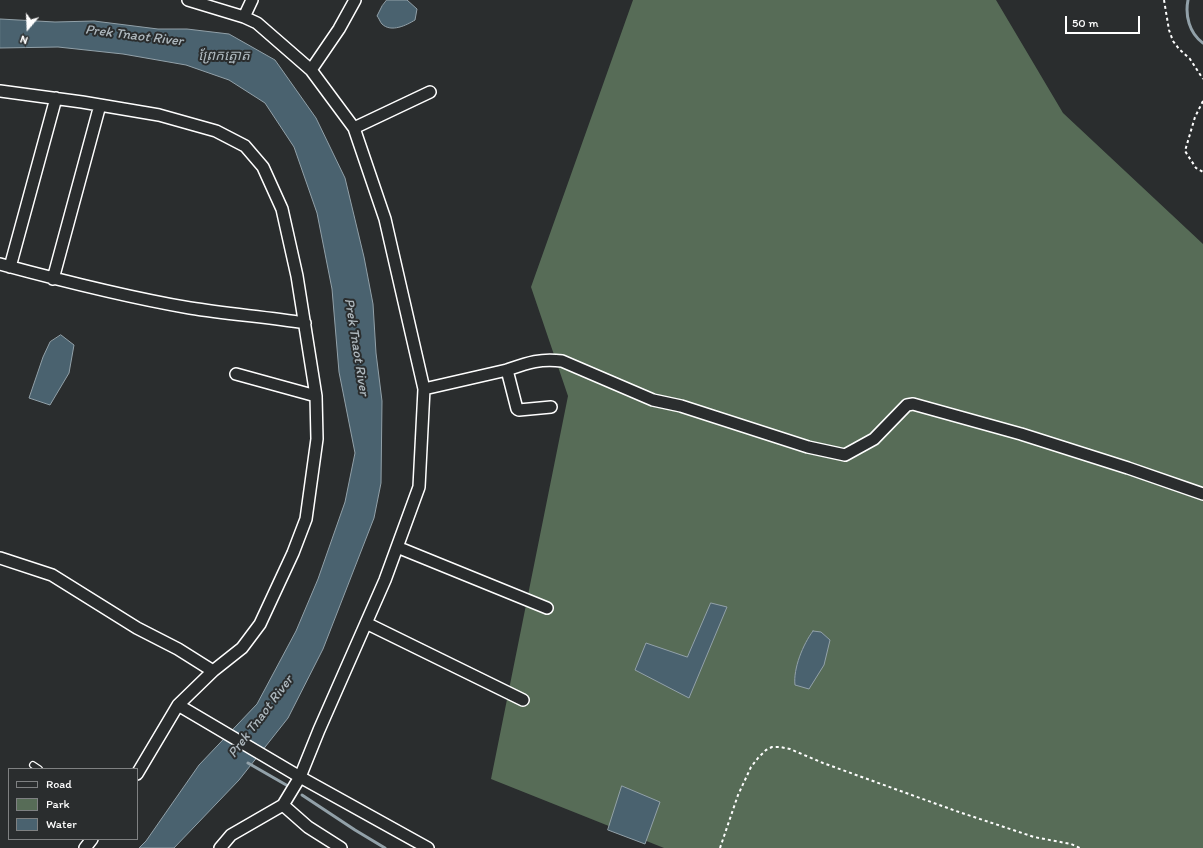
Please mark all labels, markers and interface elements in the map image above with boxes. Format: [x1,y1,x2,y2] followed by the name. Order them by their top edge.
[8,8,48,48] north arrow
[1067,8,1142,34] scale bar
[1072,16,1098,30] text: 50 m
[84,22,184,50] water label: Prek Tnaot River
[18,32,30,47] text: N
[198,48,250,64] water label: ព្រែកត្នោត
[340,297,372,397] water label: Prek Tnaot River
[225,673,297,761] water label: Prek Tnaot River
[8,768,138,840] legend
[46,777,72,791] text: Road
[46,797,70,811] text: Park
[46,817,77,831] text: Water

